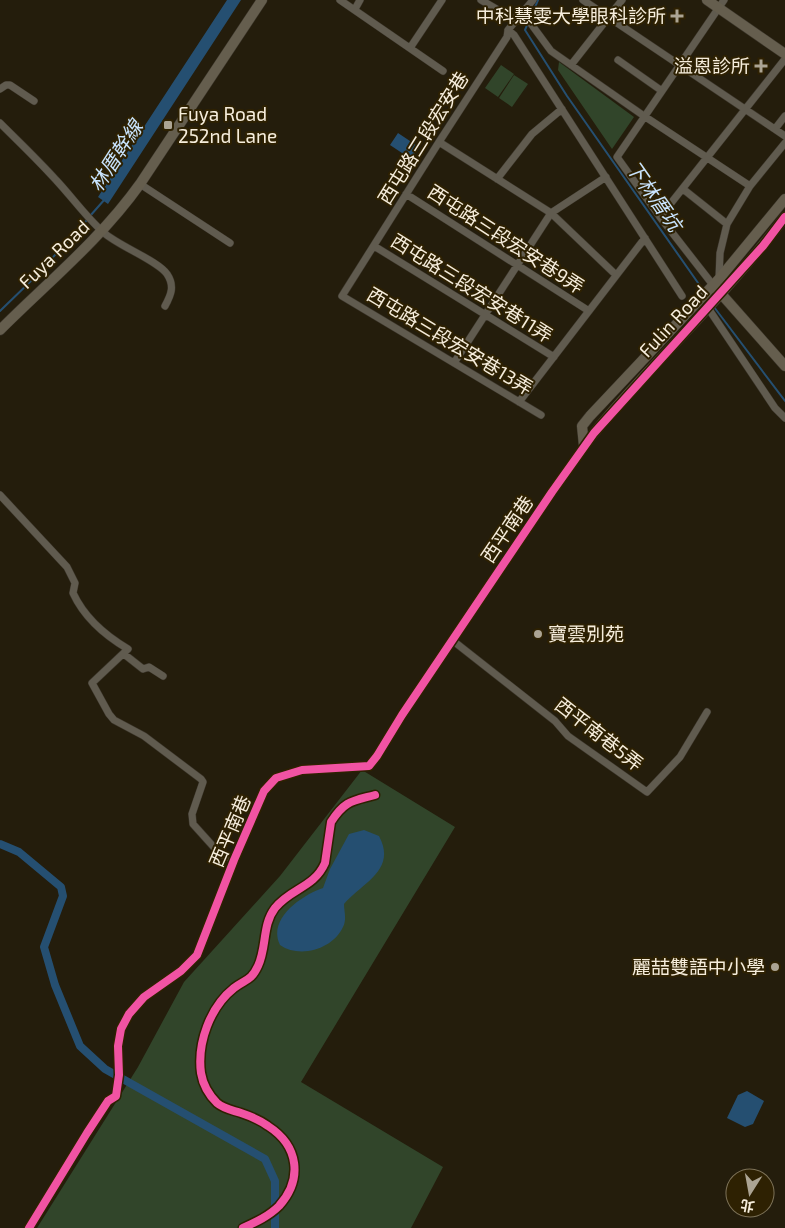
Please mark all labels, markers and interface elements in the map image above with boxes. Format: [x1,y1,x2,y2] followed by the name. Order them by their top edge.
[476,4,666,27] place label: 中科慧雯大學眼科診所
[670,9,684,23] marker: 中科慧雯大學眼科診所
[674,54,750,77] place label: 溢恩診所
[754,59,768,73] marker: 溢恩診所
[373,67,473,208] street label: 西屯路三段宏安巷
[178,102,277,147] place label: Fuya Road 252nd Lane
[83,114,148,196] water label: 林厝幹線
[162,119,174,131] marker: Fuya Road 252nd Lane
[622,156,689,238] water label: 下林厝坑
[424,179,589,298] street label: 西屯路三段宏安巷9弄
[14,214,94,293] street label: Fuya Road
[387,229,557,347] street label: 西屯路三段宏安巷11弄
[633,280,712,361] street label: Fulin Road
[363,282,537,399] street label: 西屯路三段宏安巷13弄
[476,491,537,567] street label: 西平南巷
[548,622,624,645] place label: 寶雲別苑
[532,628,544,640] marker: 寶雲別苑
[551,692,648,775] street label: 西平南巷5弄
[204,791,255,870] street label: 西平南巷
[632,955,765,978] place label: 麗喆雙語中小學
[769,961,781,973] marker: 麗喆雙語中小學
[725,1168,775,1218] north arrow
[739,1197,756,1216] text: 北

